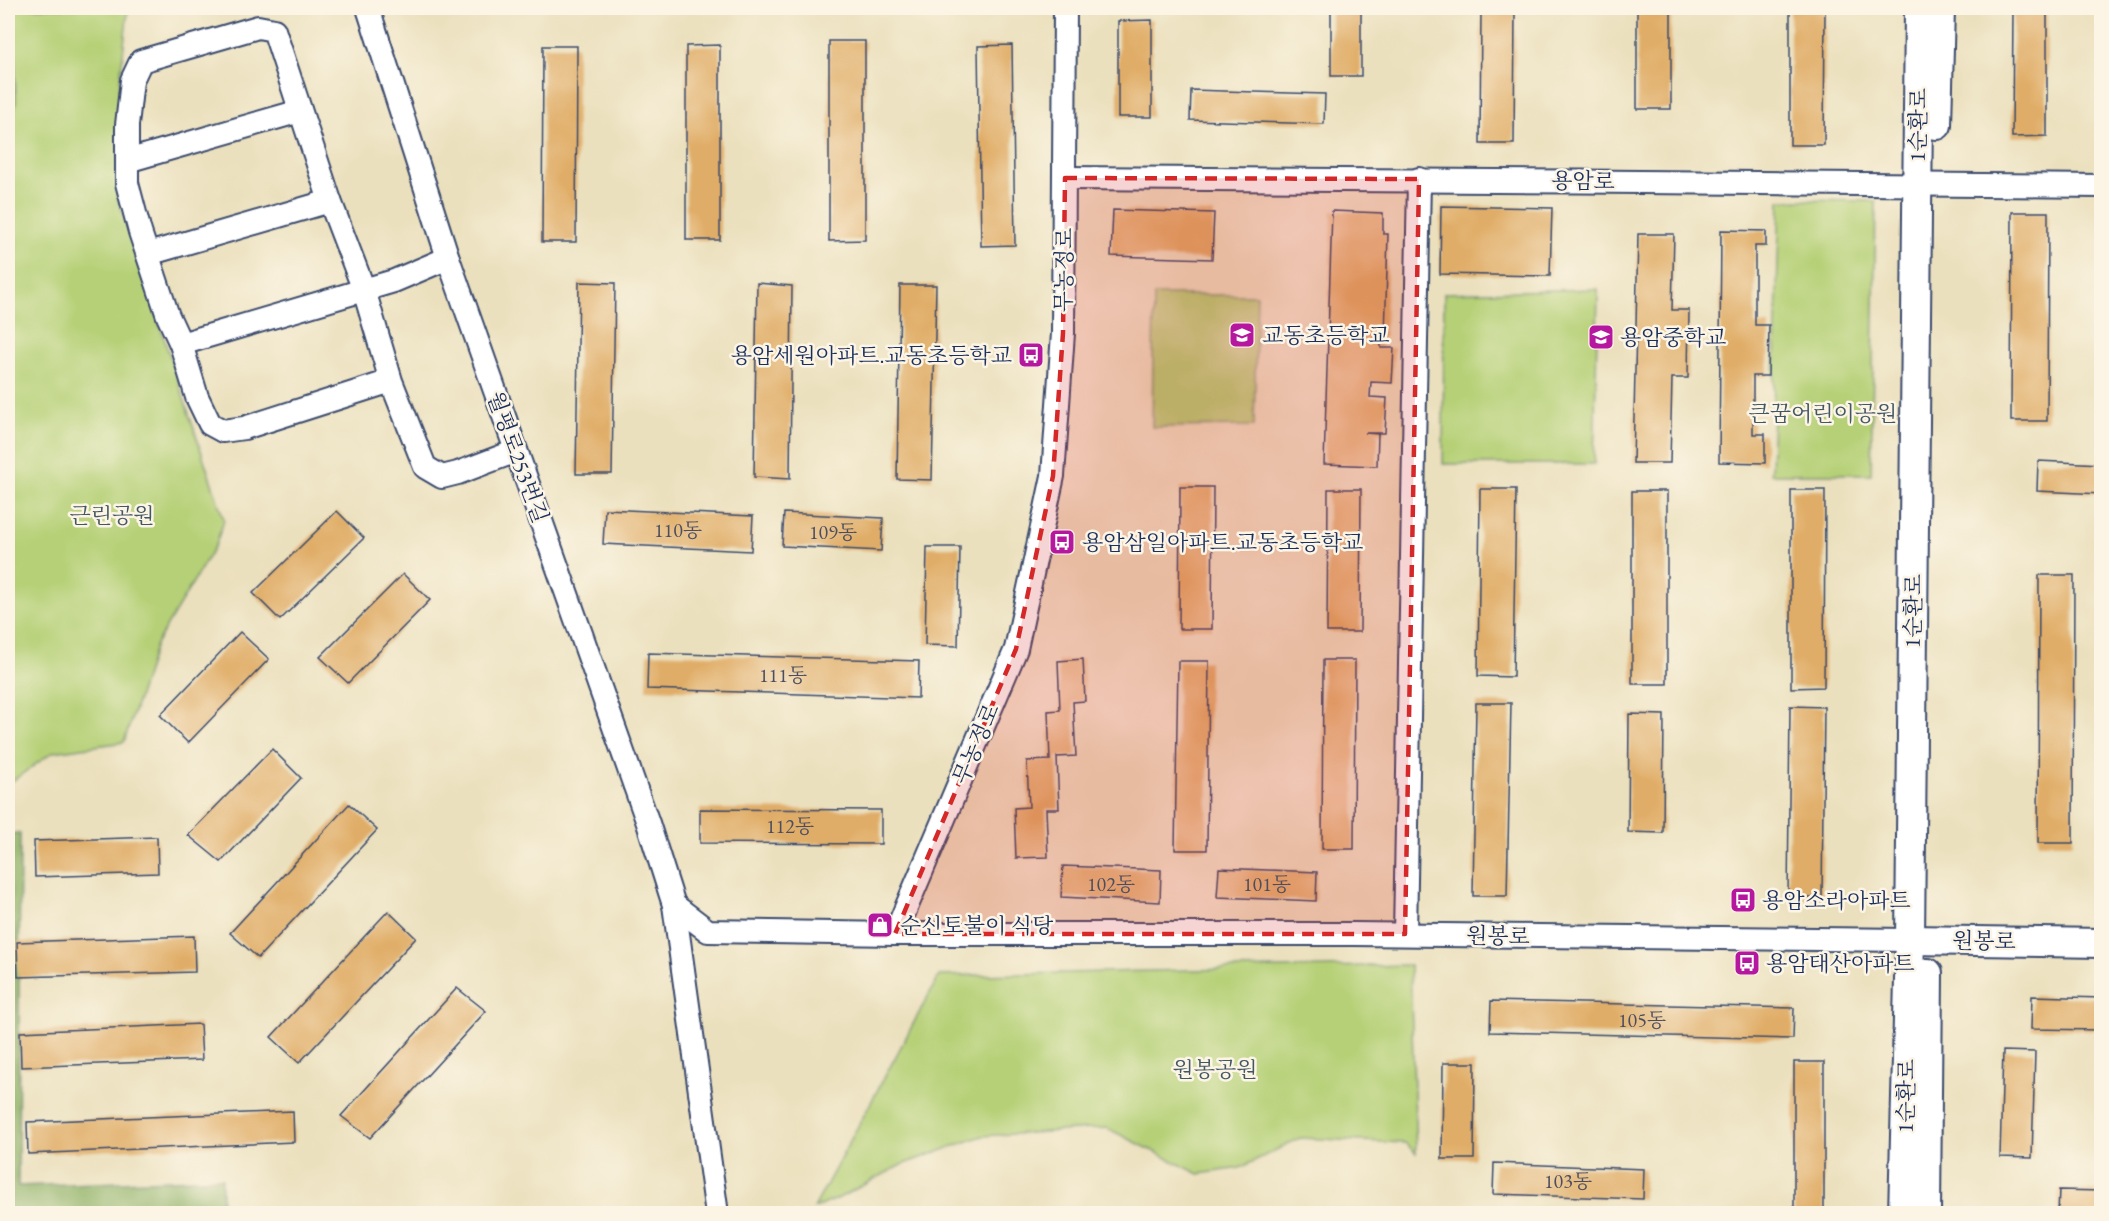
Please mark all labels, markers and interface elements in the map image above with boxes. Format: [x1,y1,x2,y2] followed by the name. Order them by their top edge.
[1903,88,1933,162] street label: 1순환로
[1551,166,1615,196] street label: 용암로
[1049,227,1079,313] street label: 무농정로
[1227,320,1257,350] school or university icon: 교동초등학교
[1262,321,1390,350] place label: 교동초등학교
[1586,322,1616,352] school or university icon: 용암중학교
[1620,323,1726,352] place label: 용암중학교
[1016,340,1046,370] bus stop icon: 용암세원아파트.교동초등학교
[731,341,1012,370] place label: 용암세원아파트.교동초등학교
[481,387,555,527] street label: 월평로253번길
[1749,399,1897,428] park label: 큰꿈어린이공원
[69,501,155,530] park label: 근린공원
[654,517,702,543] house number: 110동
[809,519,857,545] house number: 109동
[1047,527,1077,557] bus stop icon: 용암삼일아파트.교동초등학교
[1082,528,1363,557] place label: 용암삼일아파트.교동초등학교
[1898,574,1928,648] street label: 1순환로
[759,662,807,688] house number: 111동
[946,699,1006,789] street label: 무농정로
[766,813,814,839] house number: 112동
[1087,871,1135,897] house number: 102동
[1243,871,1291,897] house number: 101동
[1728,885,1758,915] bus stop icon: 용암소라아파트
[1762,886,1911,915] place label: 용암소라아파트
[865,910,895,940] shop icon: 순신토불이 식당
[900,911,1054,940] place label: 순신토불이 식당
[1466,921,1530,951] street label: 원봉로
[1952,926,2016,956] street label: 원봉로
[1732,948,1762,978] bus stop icon: 용암태산아파트
[1766,949,1915,978] place label: 용암태산아파트
[1618,1007,1666,1033] house number: 105동
[1172,1055,1258,1084] park label: 원봉공원
[1891,1059,1921,1133] street label: 1순환로
[1544,1168,1592,1194] house number: 103동

